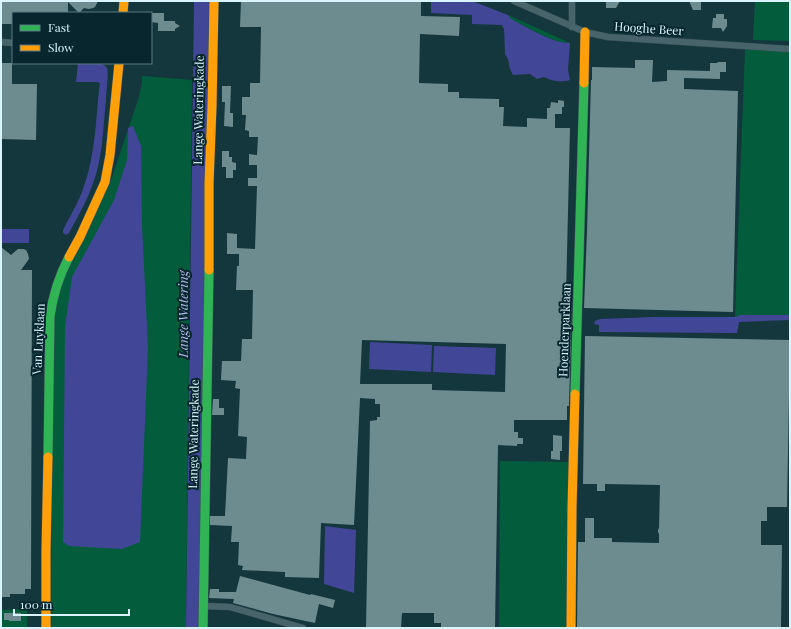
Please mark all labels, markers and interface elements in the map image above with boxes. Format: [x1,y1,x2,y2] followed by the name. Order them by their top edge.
[12,12,152,64] legend
[614,18,685,38] street label: Hooghe Beer
[48,19,71,35] text: Fast
[48,39,74,55] text: Slow
[189,55,207,165] street label: Lange Wateringkade
[174,269,191,359] water label: Lange Watering
[554,283,574,377] street label: Hoenderparklaan
[28,303,48,376] street label: Van Luyklaan
[184,379,202,489] street label: Lange Wateringkade
[14,591,129,617] scale bar
[20,596,53,612] text: 100 m

